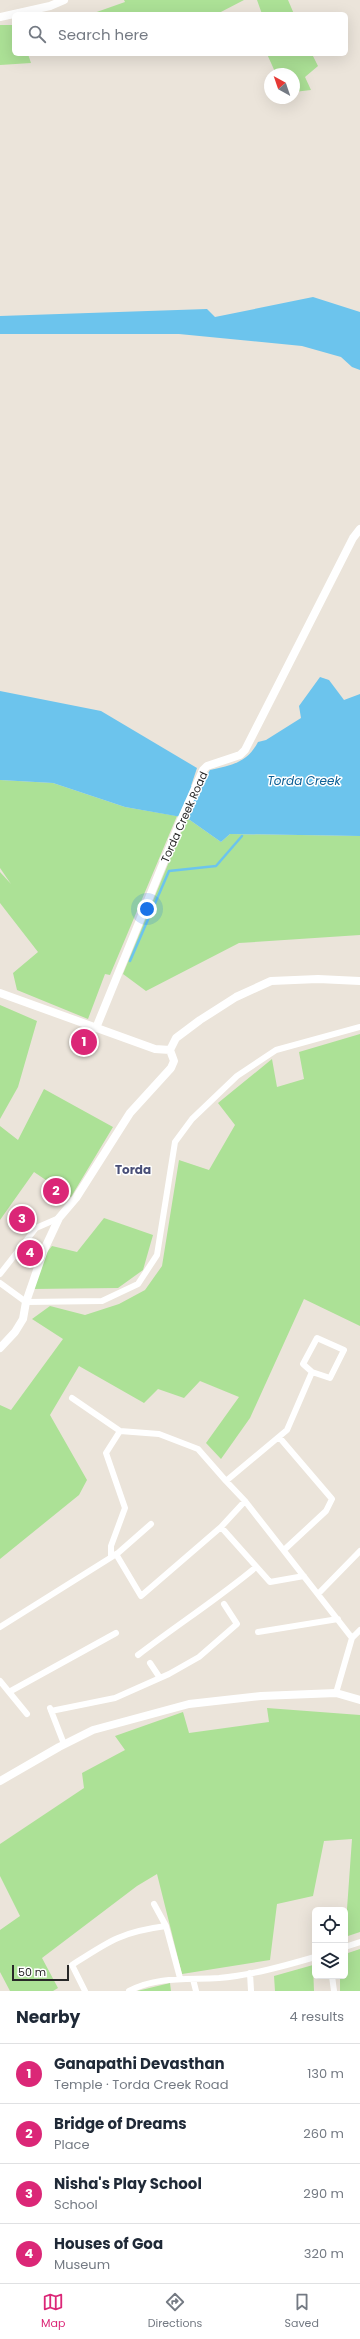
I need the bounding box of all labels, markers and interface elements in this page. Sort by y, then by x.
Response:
search box [12,12,348,56]
icon: search [26,23,48,45]
text: Search here [58,24,148,45]
north arrow [264,68,300,104]
street label: Torda Creek Road [157,769,211,865]
water label: Torda Creek [267,772,341,789]
your location [137,899,157,919]
pin: 1 [71,1027,97,1057]
district label: Torda [115,1161,151,1178]
pin: 2 [43,1176,69,1206]
pin: 3 [9,1204,35,1234]
pin: 4 [17,1238,43,1268]
map controls [312,1907,348,1979]
button: locate [312,1907,348,1943]
button: layers [312,1943,348,1979]
scale bar [12,1963,69,1982]
text: 50 m [18,1964,46,1980]
text: Nearby [16,2005,80,2029]
text: 4 results [290,2007,344,2026]
text: Ganapathi Devasthan [54,2053,225,2074]
text: 1 [27,2064,31,2083]
text: 130 m [307,2064,344,2083]
text: Temple · Torda Creek Road [54,2075,228,2094]
text: Bridge of Dreams [54,2113,187,2134]
text: 2 [25,2124,33,2143]
text: 260 m [303,2124,344,2143]
text: Place [54,2135,89,2154]
text: Nisha's Play School [54,2173,202,2194]
text: 3 [25,2184,33,2203]
text: 290 m [303,2184,344,2203]
text: School [54,2195,98,2214]
text: Houses of Goa [54,2233,163,2254]
text: 4 [25,2244,33,2263]
text: 320 m [304,2244,344,2263]
text: Museum [54,2255,110,2274]
tab: Map [41,2291,65,2332]
tab: Directions [148,2291,202,2332]
tab: Saved [285,2291,319,2332]

